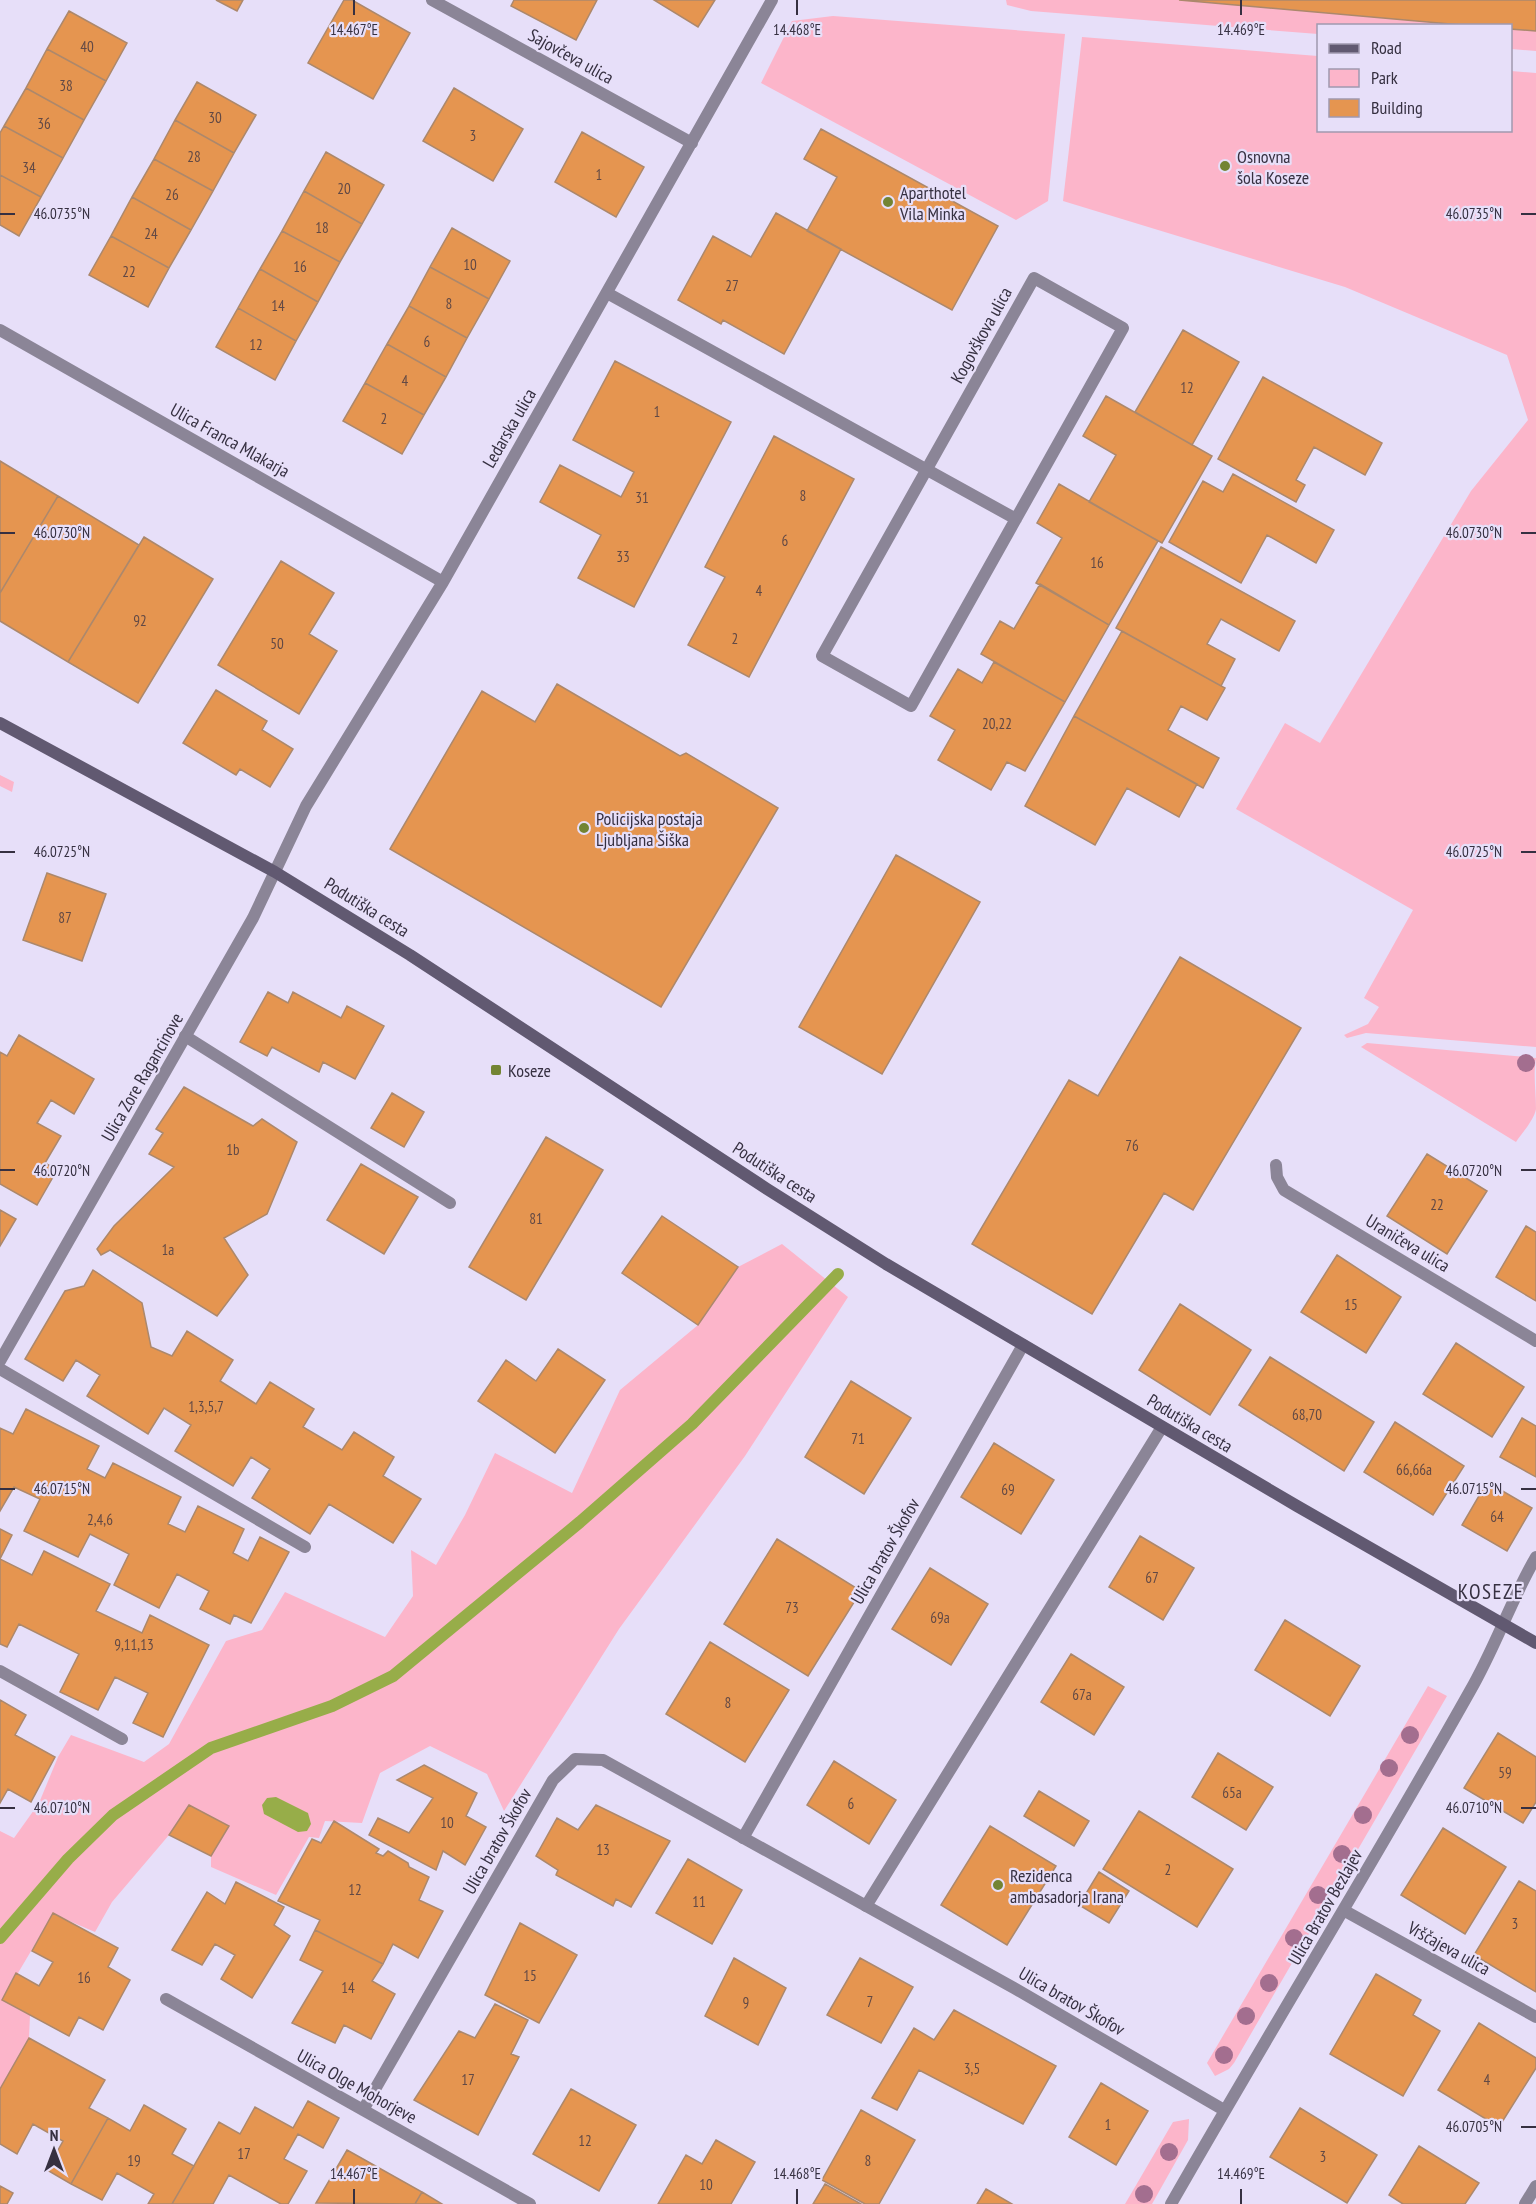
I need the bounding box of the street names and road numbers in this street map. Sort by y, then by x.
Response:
street label: Sajovčeva ulica [524,23,618,89]
street label: Kogovškova ulica [945,283,1017,387]
street label: Ledarska ulica [477,384,541,472]
street label: Ulica Franca Mlakarja [166,398,294,482]
street label: Podutiška cesta [320,872,414,942]
street label: Ulica Zore Ragancinove [96,1009,188,1145]
street label: Podutiška cesta [729,1136,821,1208]
street label: Uraničeva ulica [1362,1209,1454,1277]
street label: Podutiška cesta [1143,1389,1237,1457]
street label: Ulica bratov Škofov [845,1494,925,1608]
street label: Ulica bratov Škofov [457,1784,537,1898]
street label: Ulica Bratov Bezlajev [1283,1845,1367,1969]
street label: Vrščajeva ulica [1403,1915,1494,1980]
street label: Ulica bratov Škofov [1015,1961,1129,2041]
street label: Ulica Olge Mohorjeve [293,2044,421,2128]

